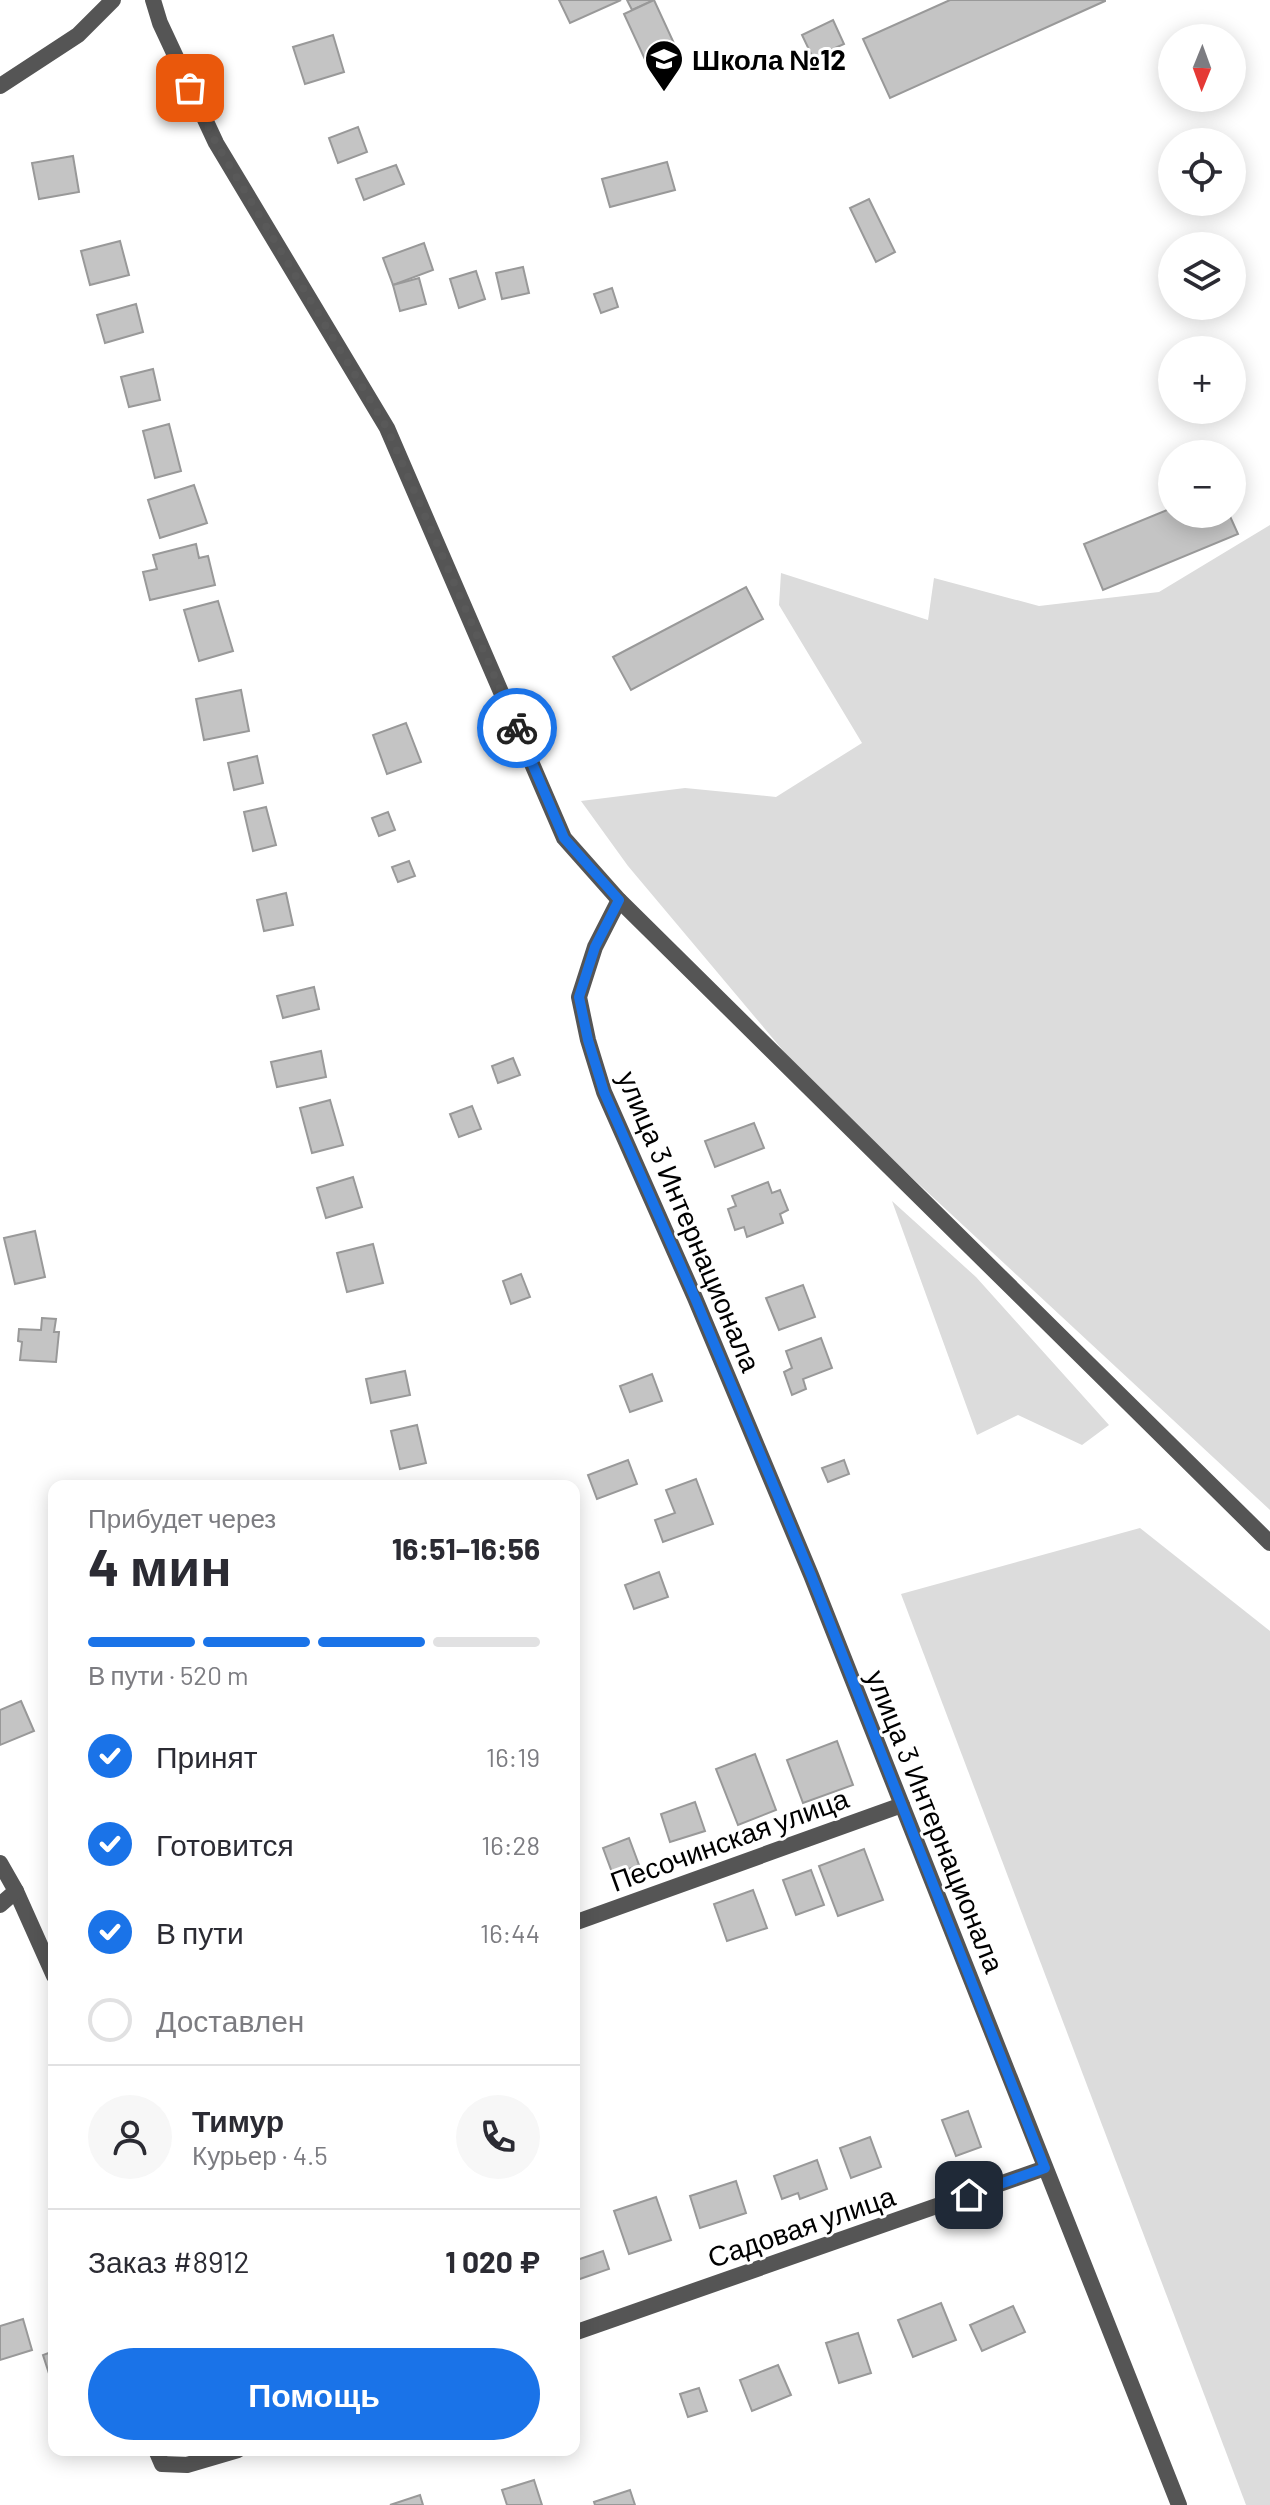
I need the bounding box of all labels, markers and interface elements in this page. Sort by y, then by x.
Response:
north arrow [1158,24,1246,112]
map controls [1158,24,1246,528]
school or university icon: Школа №12 [643,38,685,93]
place label: Школа №12 [692,42,846,76]
pin [156,54,224,122]
icon: bag [168,66,212,110]
button: locate [1158,128,1246,216]
button: layers [1158,232,1246,320]
button: + [1158,336,1246,424]
button: − [1158,440,1246,528]
courier [477,688,557,768]
icon: bike [495,706,539,750]
street label: улица 3 Интернационала [611,1066,769,1377]
text: Прибудет через [88,1502,276,1533]
text: 16:51–16:56 [392,1530,540,1566]
text: 4 мин [88,1534,232,1596]
text: В пути · 520 m [88,1659,249,1690]
street label: улица 3 Интернационала [860,1665,1012,1978]
icon: check [88,1734,132,1778]
text: Принят [156,1738,258,1774]
text: 16:19 [486,1741,540,1772]
street label: Песочинская улица [605,1780,853,1898]
icon: check [88,1822,132,1866]
text: Готовится [156,1826,294,1862]
text: 16:28 [481,1829,540,1860]
icon: check [88,1910,132,1954]
text: В пути [156,1914,244,1950]
text: 16:44 [480,1917,540,1948]
text: Доставлен [156,2002,304,2038]
button: person [88,2095,172,2179]
button: phone [456,2095,540,2179]
text: Тимур [192,2102,284,2138]
text: Курьер · 4.5 [192,2139,328,2170]
pin [935,2161,1003,2229]
icon: home [947,2173,991,2217]
street label: Садовая улица [703,2178,900,2274]
text: Заказ #8912 [88,2243,250,2279]
text: 1 020 ₽ [445,2243,540,2279]
button: Помощь [88,2348,540,2440]

